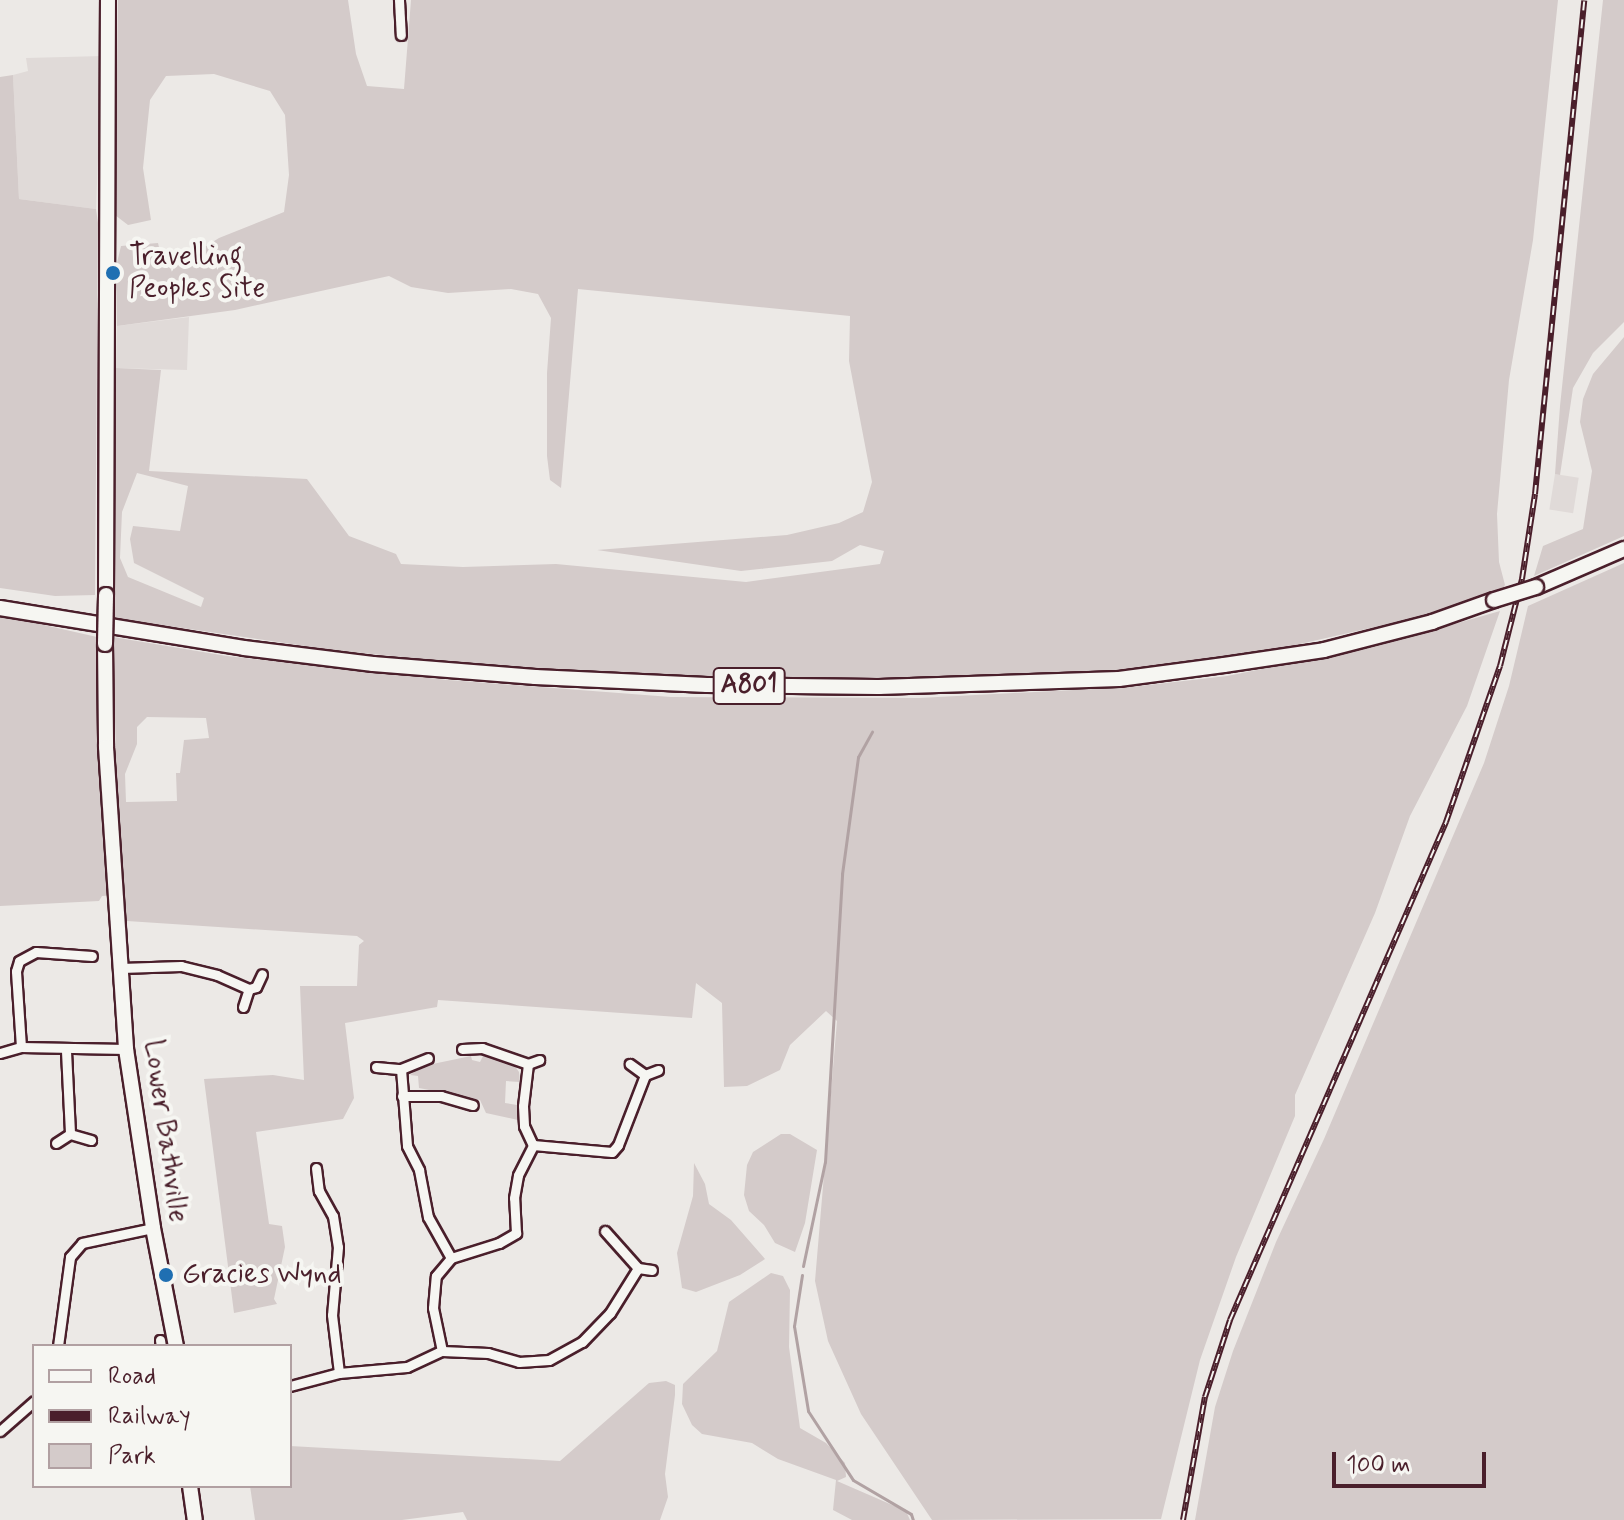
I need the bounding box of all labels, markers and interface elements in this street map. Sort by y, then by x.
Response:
place label: Travelling Peoples Site [129,240,264,306]
marker: Travelling Peoples Site [104,264,122,282]
road number: A801 [711,664,787,708]
street label: Lower Bathville [136,1039,194,1223]
place label: Gracies Wynd [182,1258,352,1292]
marker: Gracies Wynd [157,1266,175,1284]
legend [32,1344,292,1488]
text: Road [108,1361,156,1392]
text: Railway [108,1401,191,1432]
scale bar [1336,1436,1490,1486]
text: Park [108,1441,156,1472]
text: 100 m [1346,1450,1410,1481]

